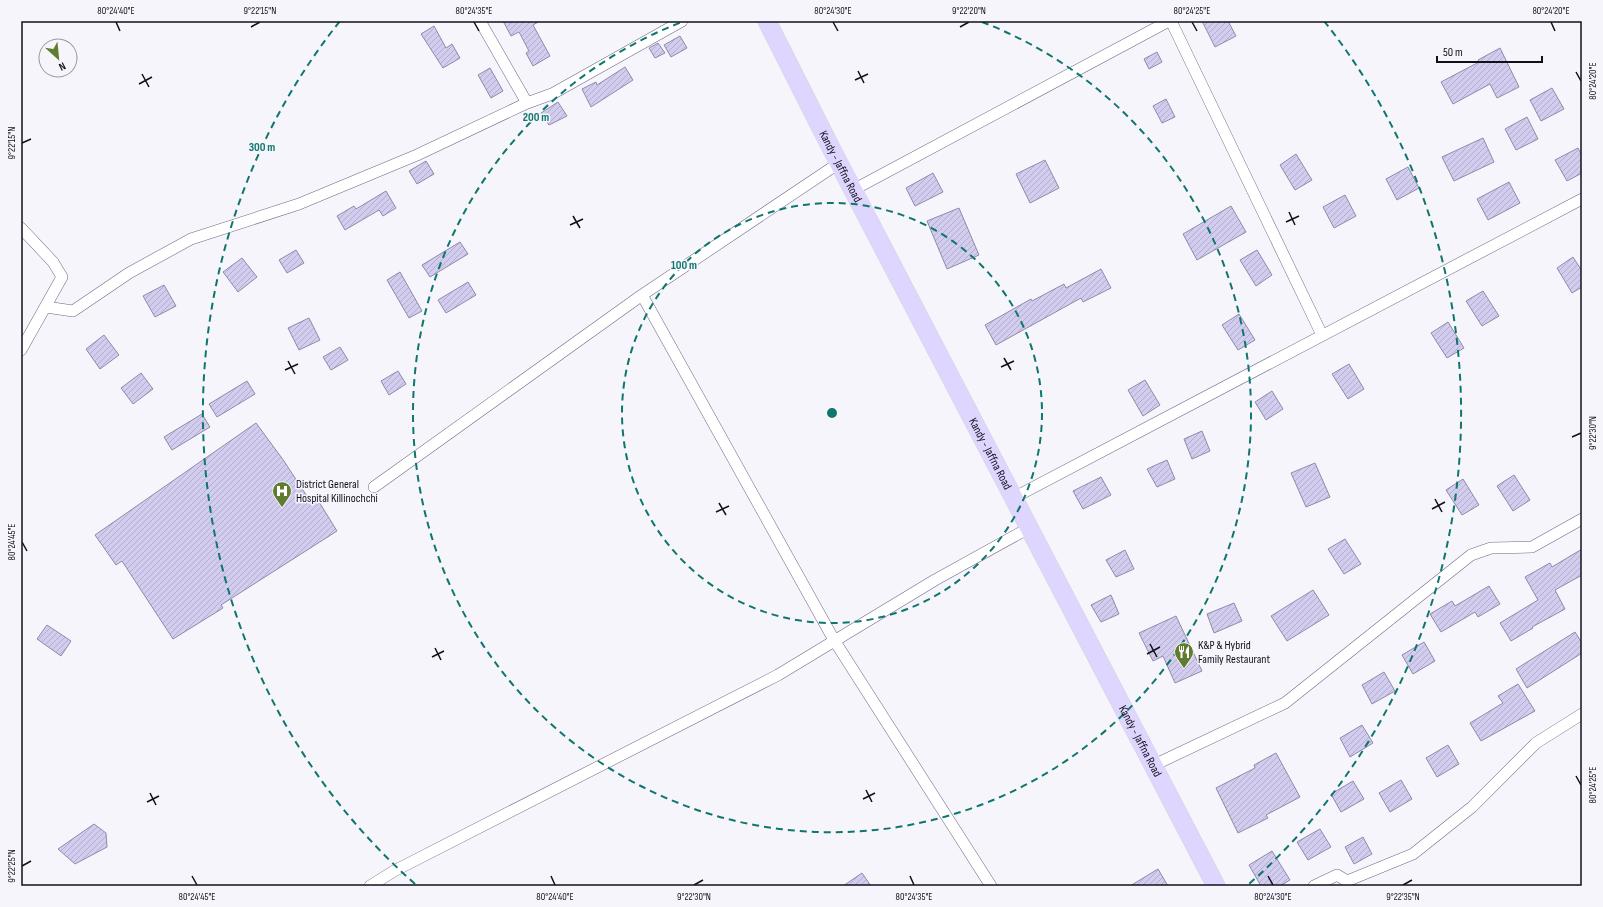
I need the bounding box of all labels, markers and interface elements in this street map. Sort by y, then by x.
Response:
text: 80°24'40"E [97,5,135,17]
text: 9°22'15"N [244,5,276,17]
text: 80°24'35"E [456,5,492,17]
text: 80°24'30"E [814,5,852,17]
text: 9°22'20"N [952,5,986,17]
text: 80°24'25"E [1174,5,1210,17]
text: 80°24'20"E [1532,5,1570,17]
north arrow [38,38,78,78]
scale bar [1437,38,1542,64]
text: 50 m [1443,45,1463,60]
text: N [57,59,68,74]
text: 80°24'20"E [1587,62,1599,100]
text: 200 m [523,110,549,125]
text: 9°22'15"N [6,127,18,159]
street label: Kandy - Jaffna Road [815,128,865,205]
text: 300 m [249,140,275,155]
text: 100 m [671,258,697,273]
centre of rings [825,406,839,420]
street label: Kandy - Jaffna Road [965,416,1015,492]
text: 9°22'30"N [1587,416,1599,450]
place label: District General Hospital Killinochchi [296,477,378,506]
hospital icon: District General Hospital Killinochchi [271,480,293,508]
text: 80°24'45"E [6,524,18,560]
place label: K&P & Hybrid Family Restaurant [1198,638,1271,667]
restaurant icon: K&P & Hybrid Family Restaurant [1173,641,1195,669]
street label: Kandy - Jaffna Road [1115,703,1165,780]
text: 80°24'25"E [1587,767,1599,803]
text: 9°22'25"N [6,849,18,883]
text: 80°24'45"E [179,891,215,903]
text: 80°24'40"E [536,891,574,903]
text: 9°22'30"N [677,891,711,903]
text: 80°24'35"E [896,891,932,903]
text: 80°24'30"E [1254,891,1292,903]
text: 9°22'35"N [1386,891,1420,903]

